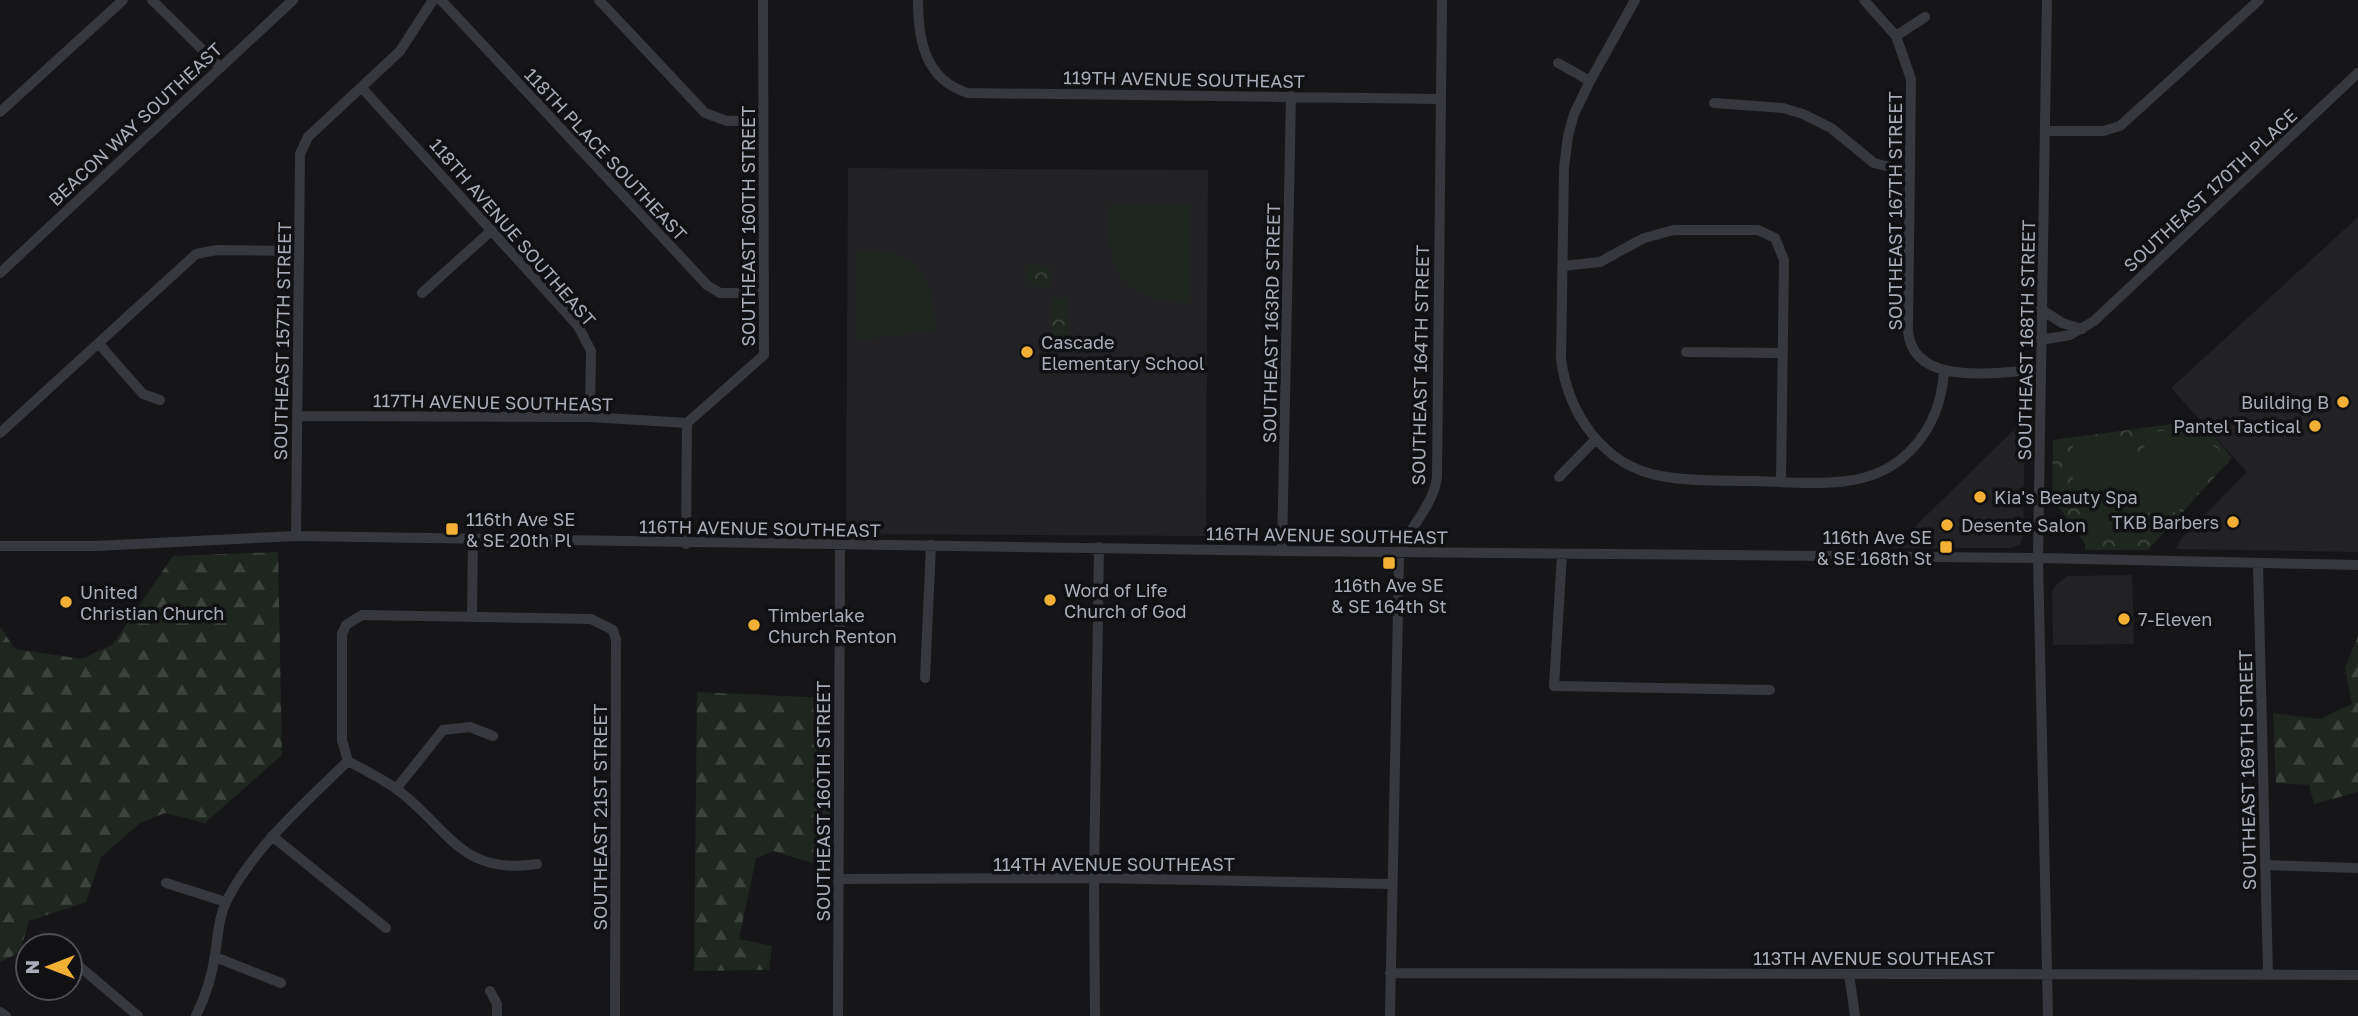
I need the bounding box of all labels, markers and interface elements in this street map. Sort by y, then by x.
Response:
street label: BEACON WAY SOUTHEAST [44,38,226,210]
street label: 118TH PLACE SOUTHEAST [520,63,692,245]
street label: 119TH AVENUE SOUTHEAST [1063,66,1305,92]
street label: SOUTHEAST 167TH STREET [1884,91,1906,331]
street label: SOUTHEAST 170TH PLACE [2119,104,2301,276]
street label: SOUTHEAST 160TH STREET [737,106,759,346]
street label: 118TH AVENUE SOUTHEAST [425,134,601,330]
street label: SOUTHEAST 163RD STREET [1258,203,1284,443]
street label: SOUTHEAST 168TH STREET [2013,219,2039,461]
street label: SOUTHEAST 157TH STREET [269,221,295,461]
street label: SOUTHEAST 164TH STREET [1407,244,1433,486]
place label: Cascade Elementary School [1041,331,1205,374]
marker: Cascade Elementary School [1019,344,1035,360]
street label: 117TH AVENUE SOUTHEAST [373,389,613,415]
place label: Building B [2241,391,2329,413]
marker: Building B [2335,394,2351,410]
place label: Pantel Tactical [2173,415,2301,437]
marker: Pantel Tactical [2307,418,2323,434]
place label: Kia's Beauty Spa [1994,486,2138,508]
marker: Kia's Beauty Spa [1972,489,1988,505]
place label: 116th Ave SE & SE 20th Pl [466,508,575,551]
place label: TKB Barbers [2112,511,2219,533]
place label: Desente Salon [1961,514,2086,536]
marker: TKB Barbers [2225,514,2241,530]
street label: 116TH AVENUE SOUTHEAST [639,515,881,541]
marker: Desente Salon [1939,517,1955,533]
marker: 116th Ave SE & SE 20th Pl [444,521,460,537]
street label: 116TH AVENUE SOUTHEAST [1206,522,1448,548]
place label: 116th Ave SE & SE 168th St [1817,526,1932,569]
marker: 116th Ave SE & SE 168th St [1938,539,1954,555]
marker: 116th Ave SE & SE 164th St [1381,555,1397,571]
place label: 116th Ave SE & SE 164th St [1331,574,1447,617]
place label: Word of Life Church of God [1064,579,1187,622]
place label: United Christian Church [80,581,224,624]
marker: Word of Life Church of God [1042,592,1058,608]
marker: United Christian Church [58,594,74,610]
place label: Timberlake Church Renton [768,604,897,647]
place label: 7-Eleven [2138,608,2212,630]
marker: 7-Eleven [2116,611,2132,627]
marker: Timberlake Church Renton [746,617,762,633]
street label: SOUTHEAST 169TH STREET [2234,650,2260,890]
street label: SOUTHEAST 160TH STREET [812,681,834,921]
street label: SOUTHEAST 21ST STREET [589,704,611,930]
street label: 114TH AVENUE SOUTHEAST [993,853,1235,875]
north arrow [14,932,84,1002]
street label: 113TH AVENUE SOUTHEAST [1753,947,1995,969]
text: N [20,960,43,974]

